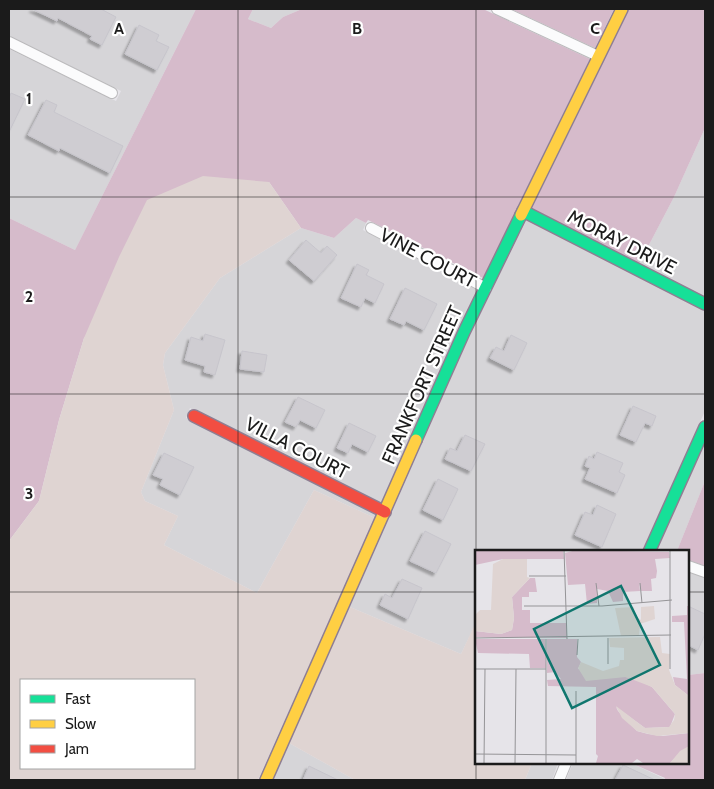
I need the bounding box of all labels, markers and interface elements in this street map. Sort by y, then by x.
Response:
text: A [114,19,124,38]
text: B [352,19,362,38]
text: C [590,19,600,38]
text: 1 [26,89,32,108]
street label: MORAY DRIVE [564,205,680,279]
street label: VINE COURT [376,223,480,293]
text: 2 [25,287,33,306]
street label: FRANKFORT STREET [377,302,467,468]
street label: VILLA COURT [242,412,352,484]
text: 3 [25,484,33,503]
inset map [475,550,689,764]
legend [20,679,195,769]
text: Fast [65,690,90,708]
text: Slow [65,715,96,733]
text: Jam [64,740,89,758]

